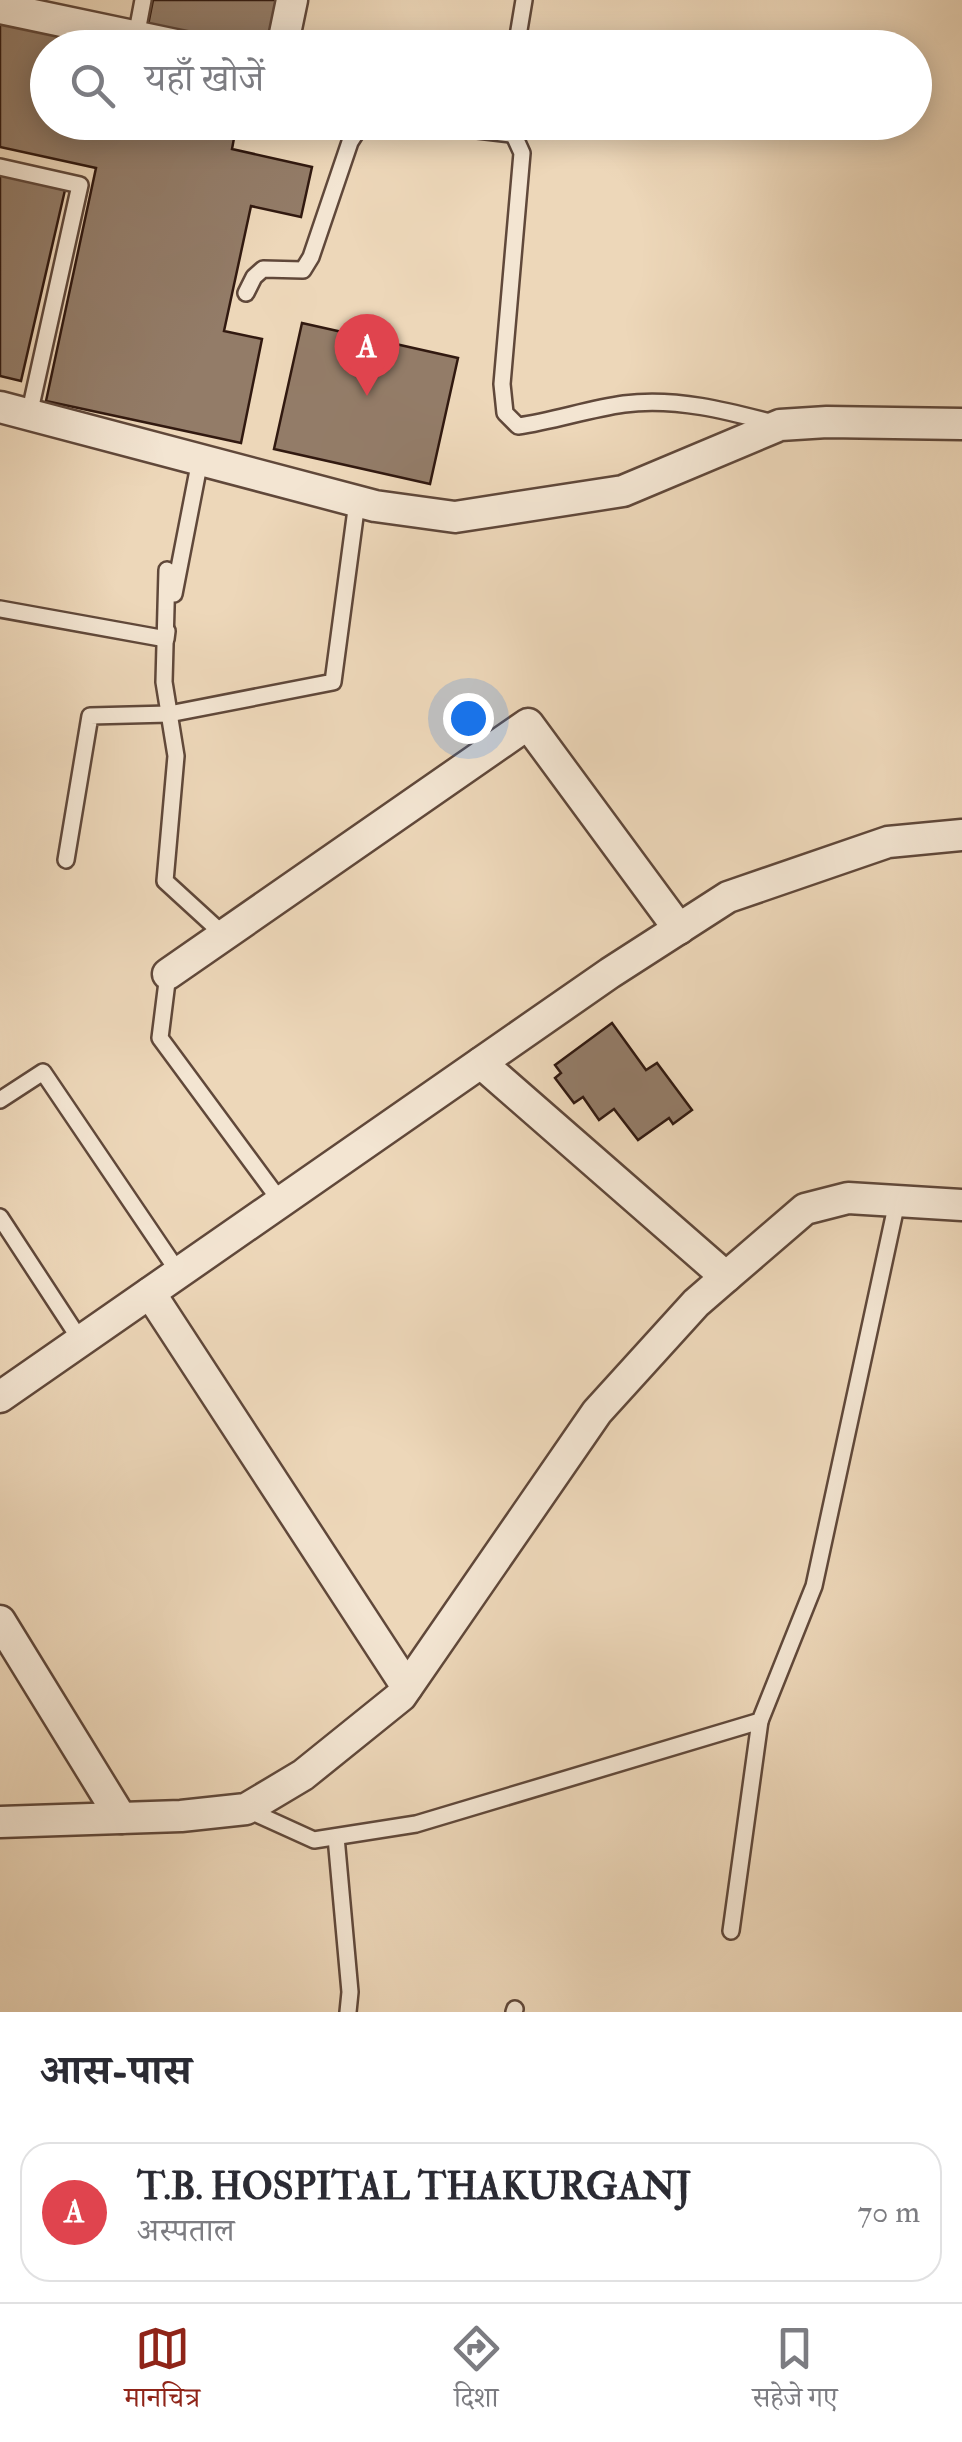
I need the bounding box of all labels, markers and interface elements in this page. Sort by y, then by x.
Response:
search box [30,30,932,140]
text: यहाँ खोजें [145,55,264,103]
icon: search [65,58,120,113]
pin: A [334,314,400,396]
your location [443,693,494,744]
text: आस-पास [40,2045,191,2097]
text: T.B. HOSPITAL THAKURGANJ [137,2163,691,2211]
text: A [64,2192,85,2232]
text: 70 m [857,2192,920,2232]
text: अस्पताल [137,2211,234,2251]
tab: मानचित्र [124,2321,200,2425]
tab: दिशा [449,2321,504,2425]
tab: सहेजे गए [752,2321,838,2425]

